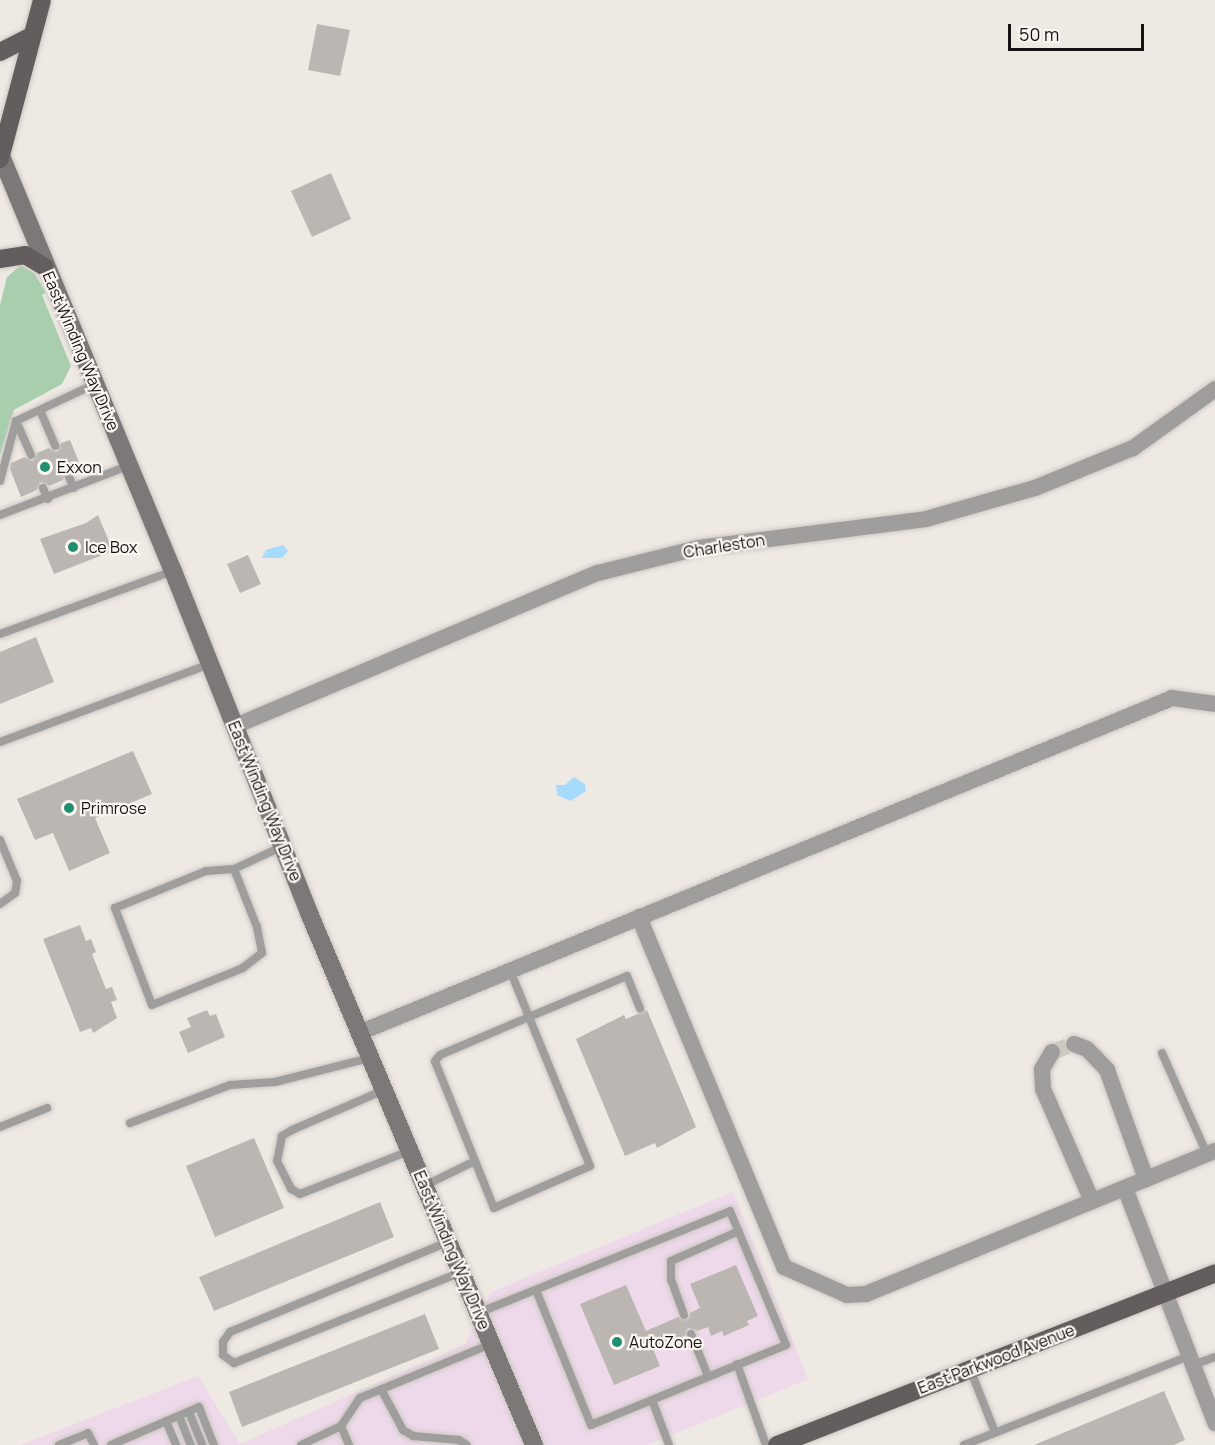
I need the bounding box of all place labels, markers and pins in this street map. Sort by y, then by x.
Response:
place label: Exxon [57,457,102,477]
marker: Exxon [38,460,52,474]
place label: Ice Box [85,537,137,557]
marker: Ice Box [66,540,80,554]
place label: Primrose [81,798,146,818]
marker: Primrose [62,801,76,815]
place label: AutoZone [629,1332,702,1352]
marker: AutoZone [610,1335,624,1349]

